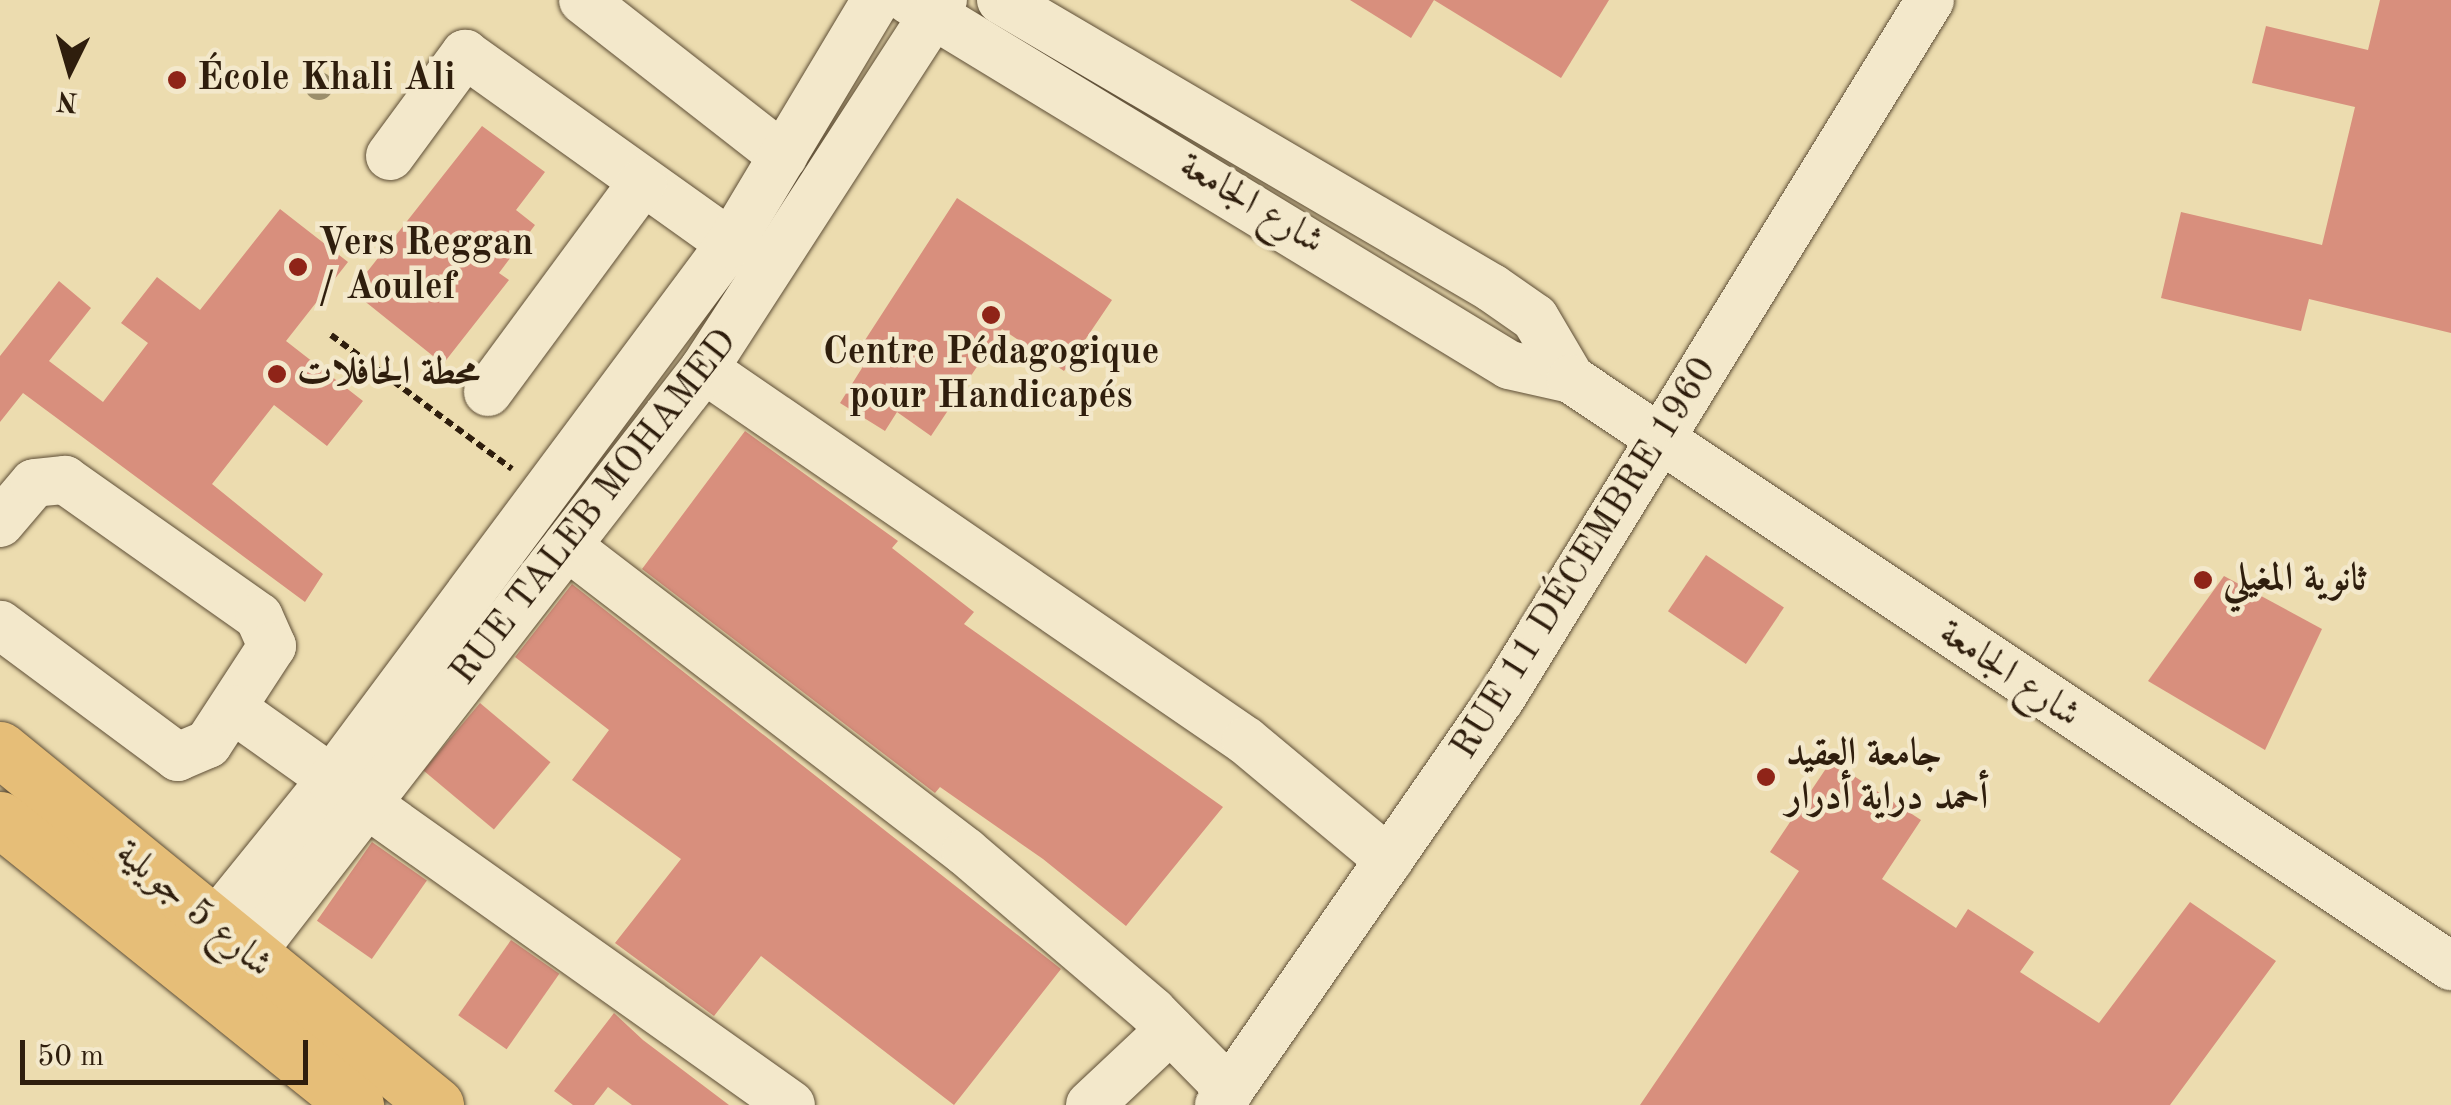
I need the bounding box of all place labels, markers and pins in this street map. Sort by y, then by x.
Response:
place label: École Khali Ali [197,57,455,103]
marker: École Khali Ali [166,69,188,91]
place label: Vers Reggan / Aoulef [318,222,533,312]
marker: Vers Reggan / Aoulef [287,256,309,278]
marker: Centre Pédagogique pour Handicapés [980,304,1002,326]
place label: Centre Pédagogique pour Handicapés [823,331,1159,420]
place label: محطة الحافلات [297,351,480,397]
marker: محطة الحافلات [266,363,288,385]
place label: ثانوية المغيلي [2223,557,2366,603]
marker: ثانوية المغيلي [2192,569,2214,591]
place label: جامعة العقيد أحمد دراية أدرار [1786,732,1989,822]
marker: جامعة العقيد أحمد دراية أدرار [1755,766,1777,788]

